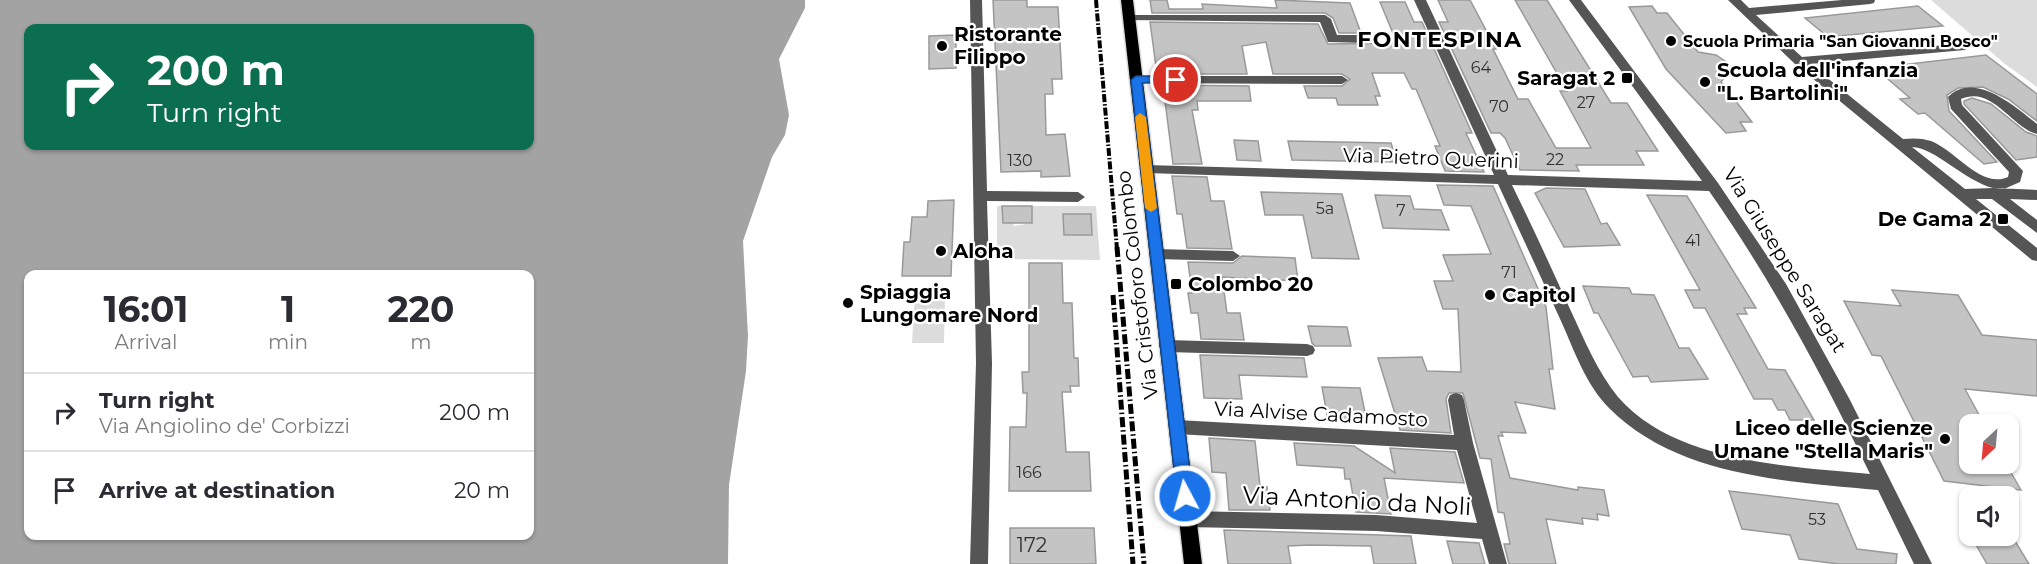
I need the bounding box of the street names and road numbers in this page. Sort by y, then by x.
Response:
street label: Via Pietro Querini [1343,143,1519,173]
street label: Via Giuseppe Saragat [1718,163,1852,357]
street label: Via Cristoforo Colombo [1111,170,1163,400]
street label: Via Alvise Cadamosto [1213,396,1429,432]
street label: Via Antonio da Noli [1242,480,1472,521]

